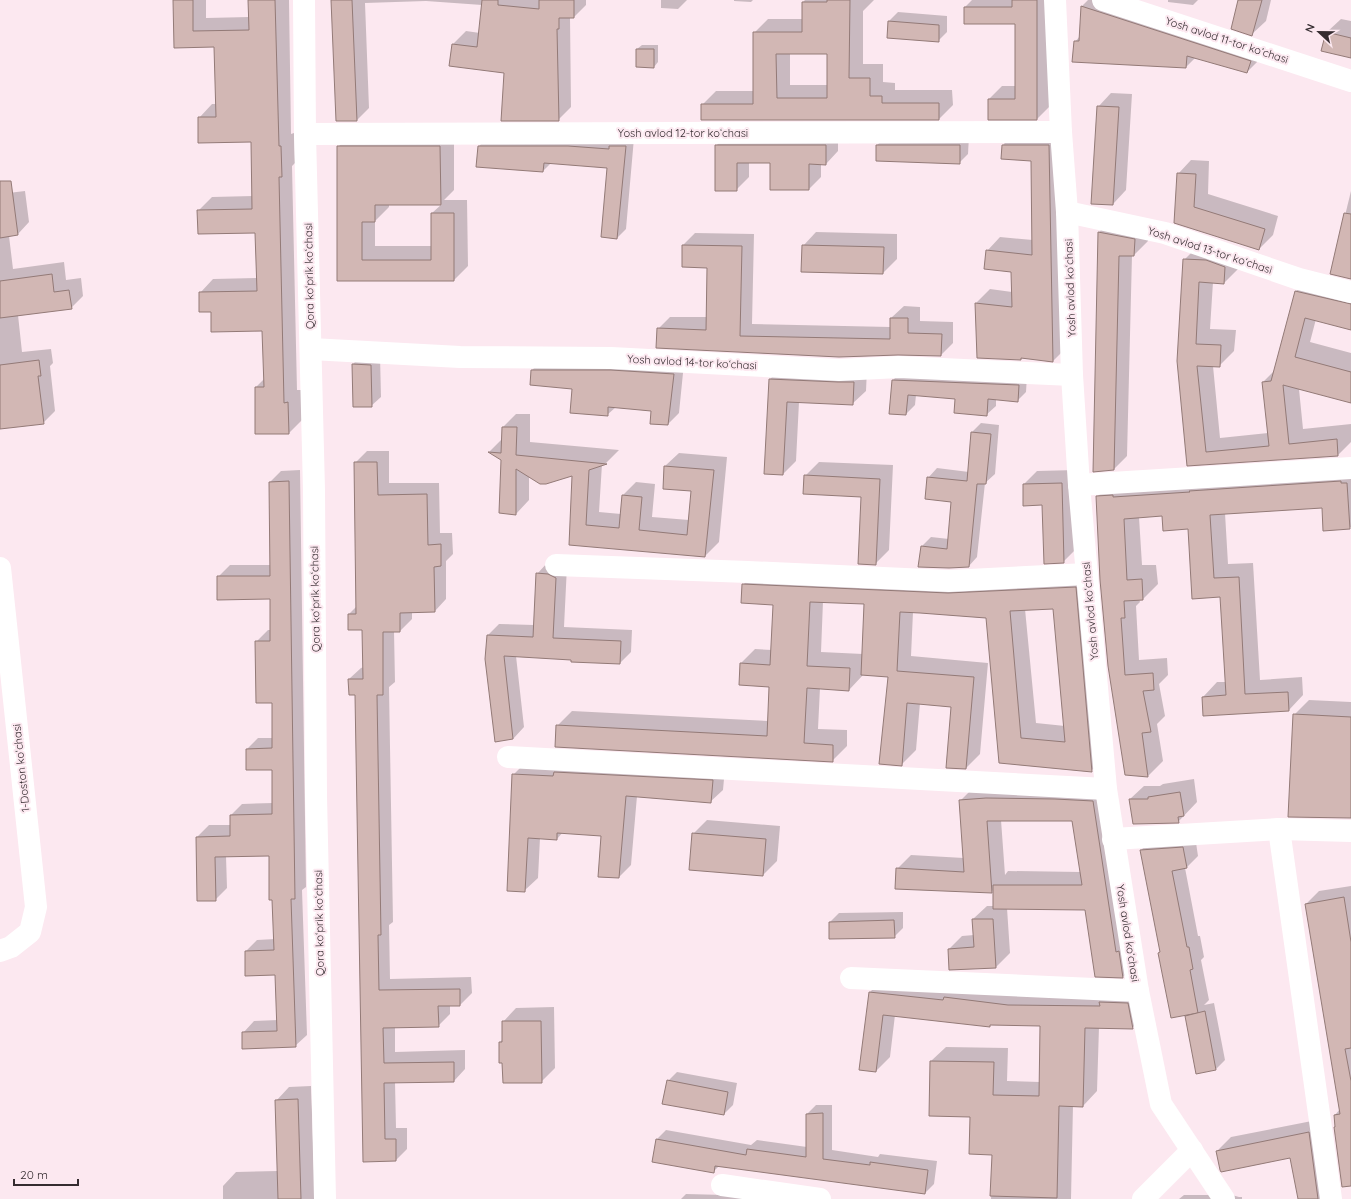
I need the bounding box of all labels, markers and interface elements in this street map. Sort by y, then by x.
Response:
north arrow [1299,12,1339,52]
street label: Yosh avlod 11-tor koʻchasi [1164,13,1290,67]
text: N [1302,22,1318,35]
street label: Yosh avlod 12-tor koʻchasi [618,126,748,140]
street label: Qora koʻprik koʻchasi [301,223,317,329]
street label: Yosh avlod 13-tor koʻchasi [1146,223,1274,277]
street label: Yosh avlod koʻchasi [1061,239,1079,337]
street label: Yosh avlod 14-tor koʻchasi [627,352,757,372]
street label: Qora koʻprik koʻchasi [307,546,323,652]
street label: Yosh avlod koʻchasi [1079,561,1101,661]
street label: 1-Doston koʻchasi [9,723,33,813]
street label: Qora koʻprik koʻchasi [311,870,327,976]
street label: Yosh avlod koʻchasi [1113,883,1143,983]
scale bar [14,1161,78,1187]
text: 20 m [20,1167,48,1182]

